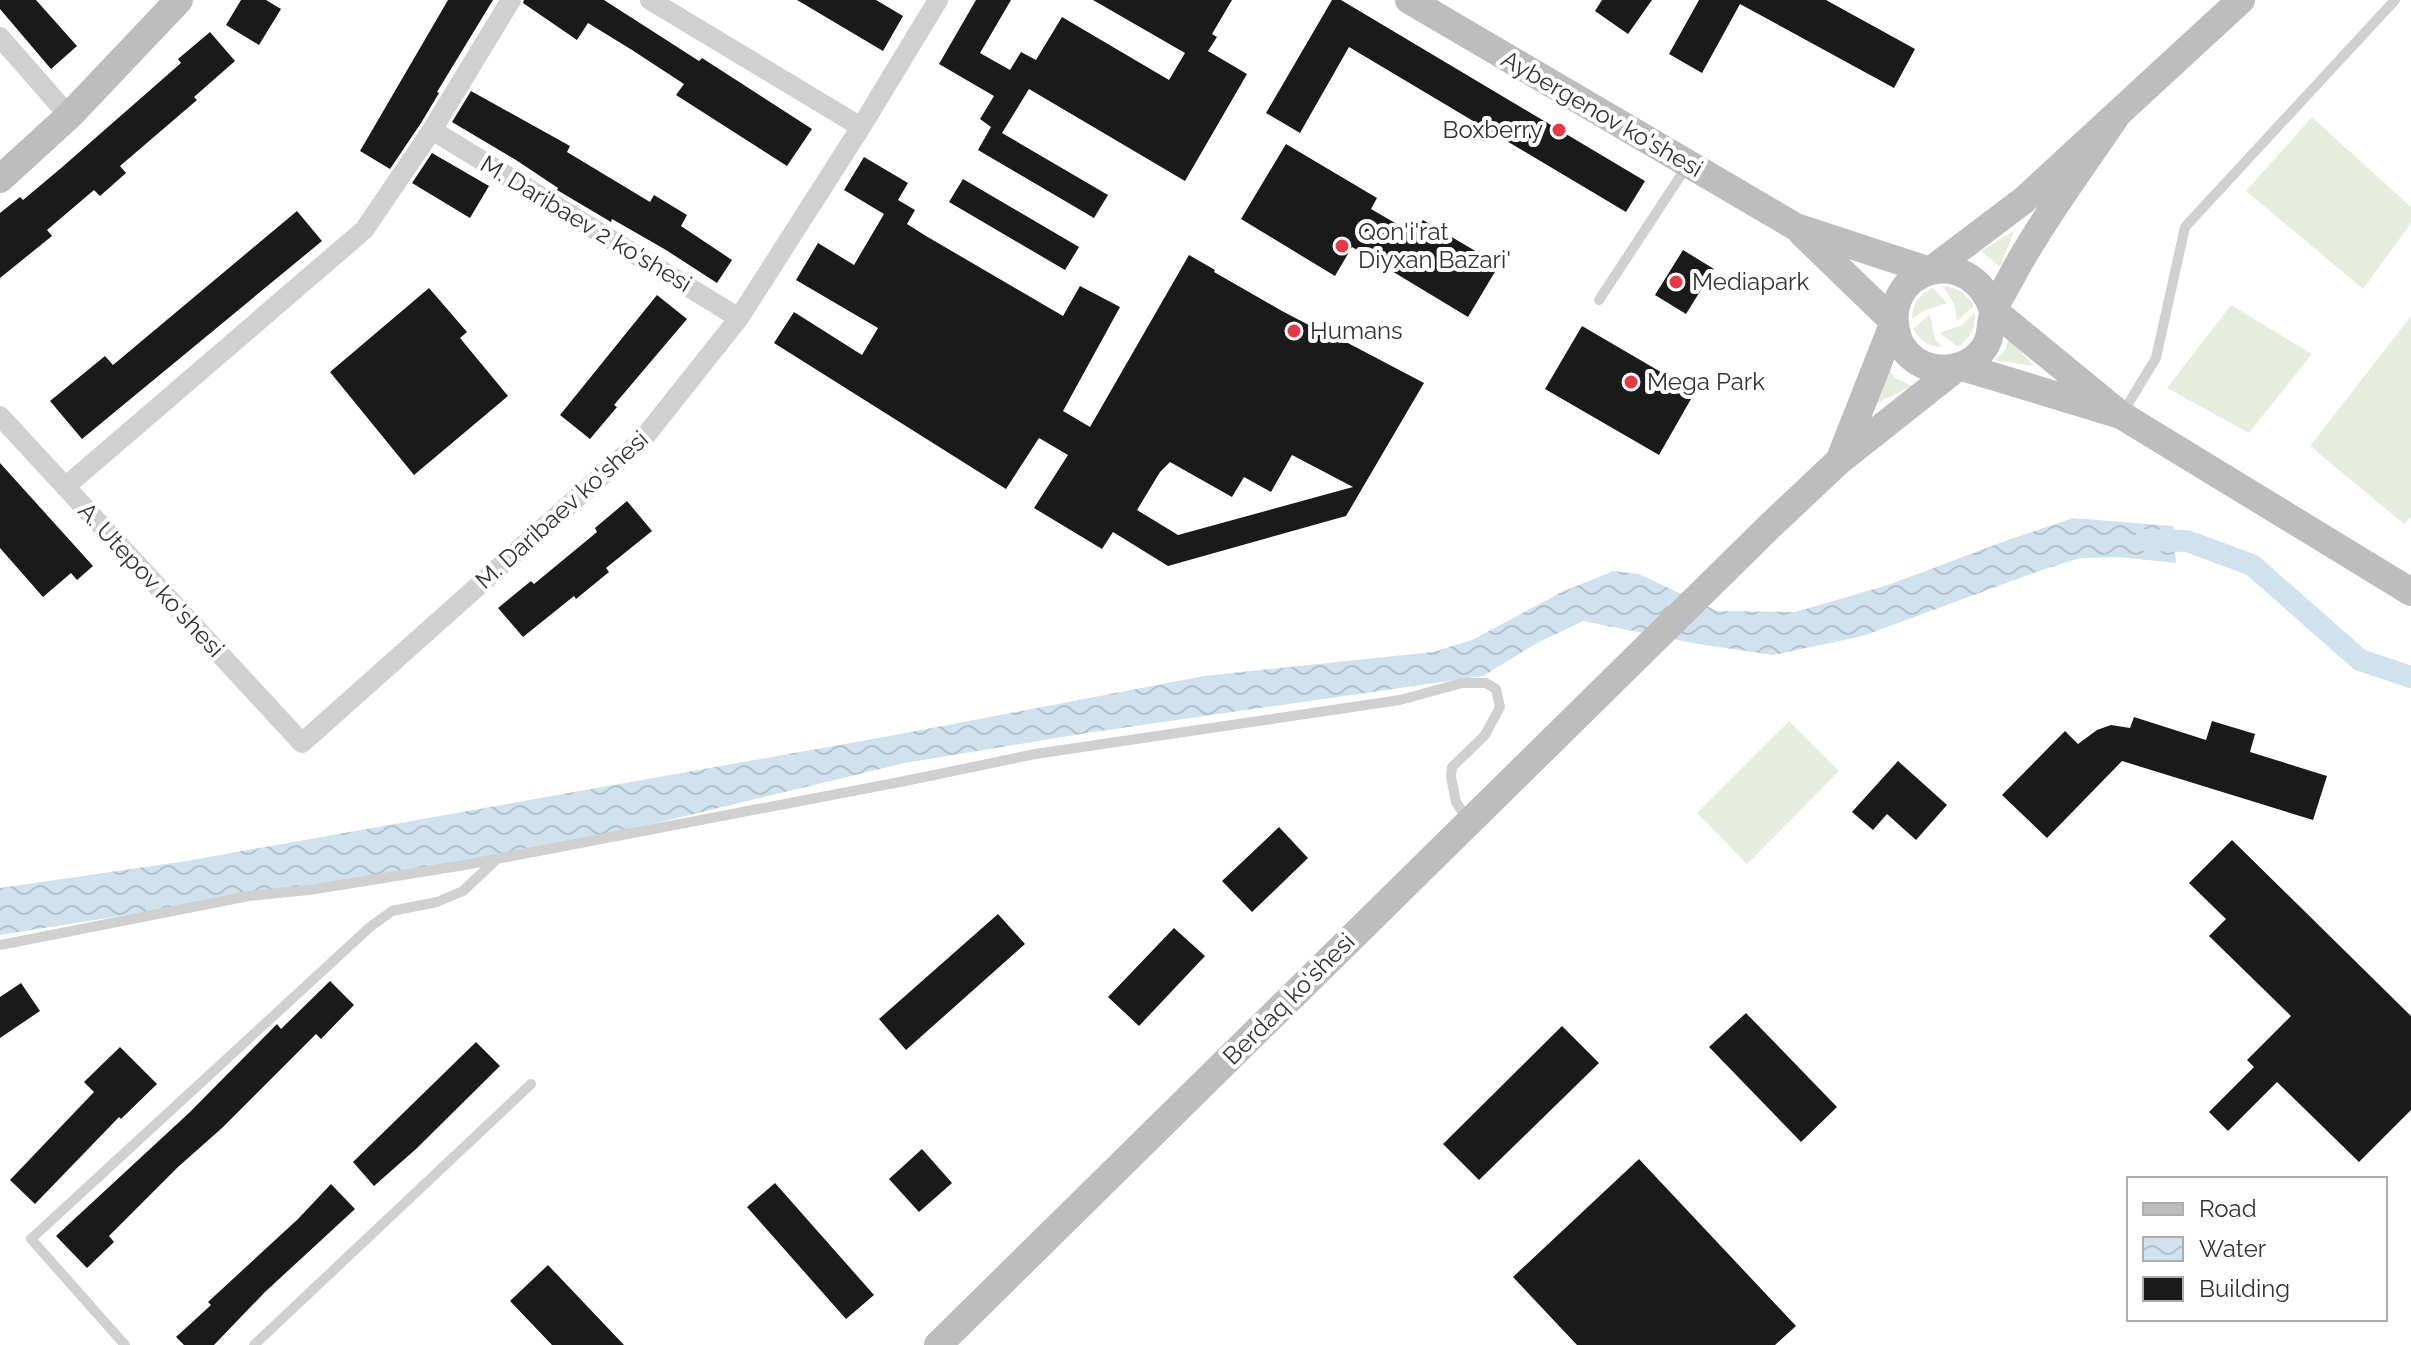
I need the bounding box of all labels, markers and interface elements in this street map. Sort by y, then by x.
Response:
street label: Aybergenov ko'shesi [1497,44,1708,183]
place label: Boxberry [1442,115,1543,144]
marker: Boxberry [1550,121,1568,139]
street label: M. Daribaev 2 ko'shesi [475,149,697,298]
place label: Qon'i'rat Diyxan Bazari' [1358,217,1511,274]
marker: Qon'i'rat Diyxan Bazari' [1333,237,1351,255]
place label: Mediapark [1692,267,1809,296]
marker: Mediapark [1667,273,1685,291]
place label: Humans [1310,316,1403,345]
marker: Humans [1285,322,1303,340]
place label: Mega Park [1647,367,1765,396]
marker: Mega Park [1622,373,1640,391]
street label: M. Daribaev ko'shesi [469,424,654,595]
street label: A. Utepov ko'shesi [72,496,230,663]
street label: Berdaq ko'shesi [1217,927,1360,1070]
legend [2127,1177,2387,1321]
text: Road [2199,1194,2257,1223]
text: Water [2199,1234,2267,1263]
text: Building [2199,1274,2290,1303]

